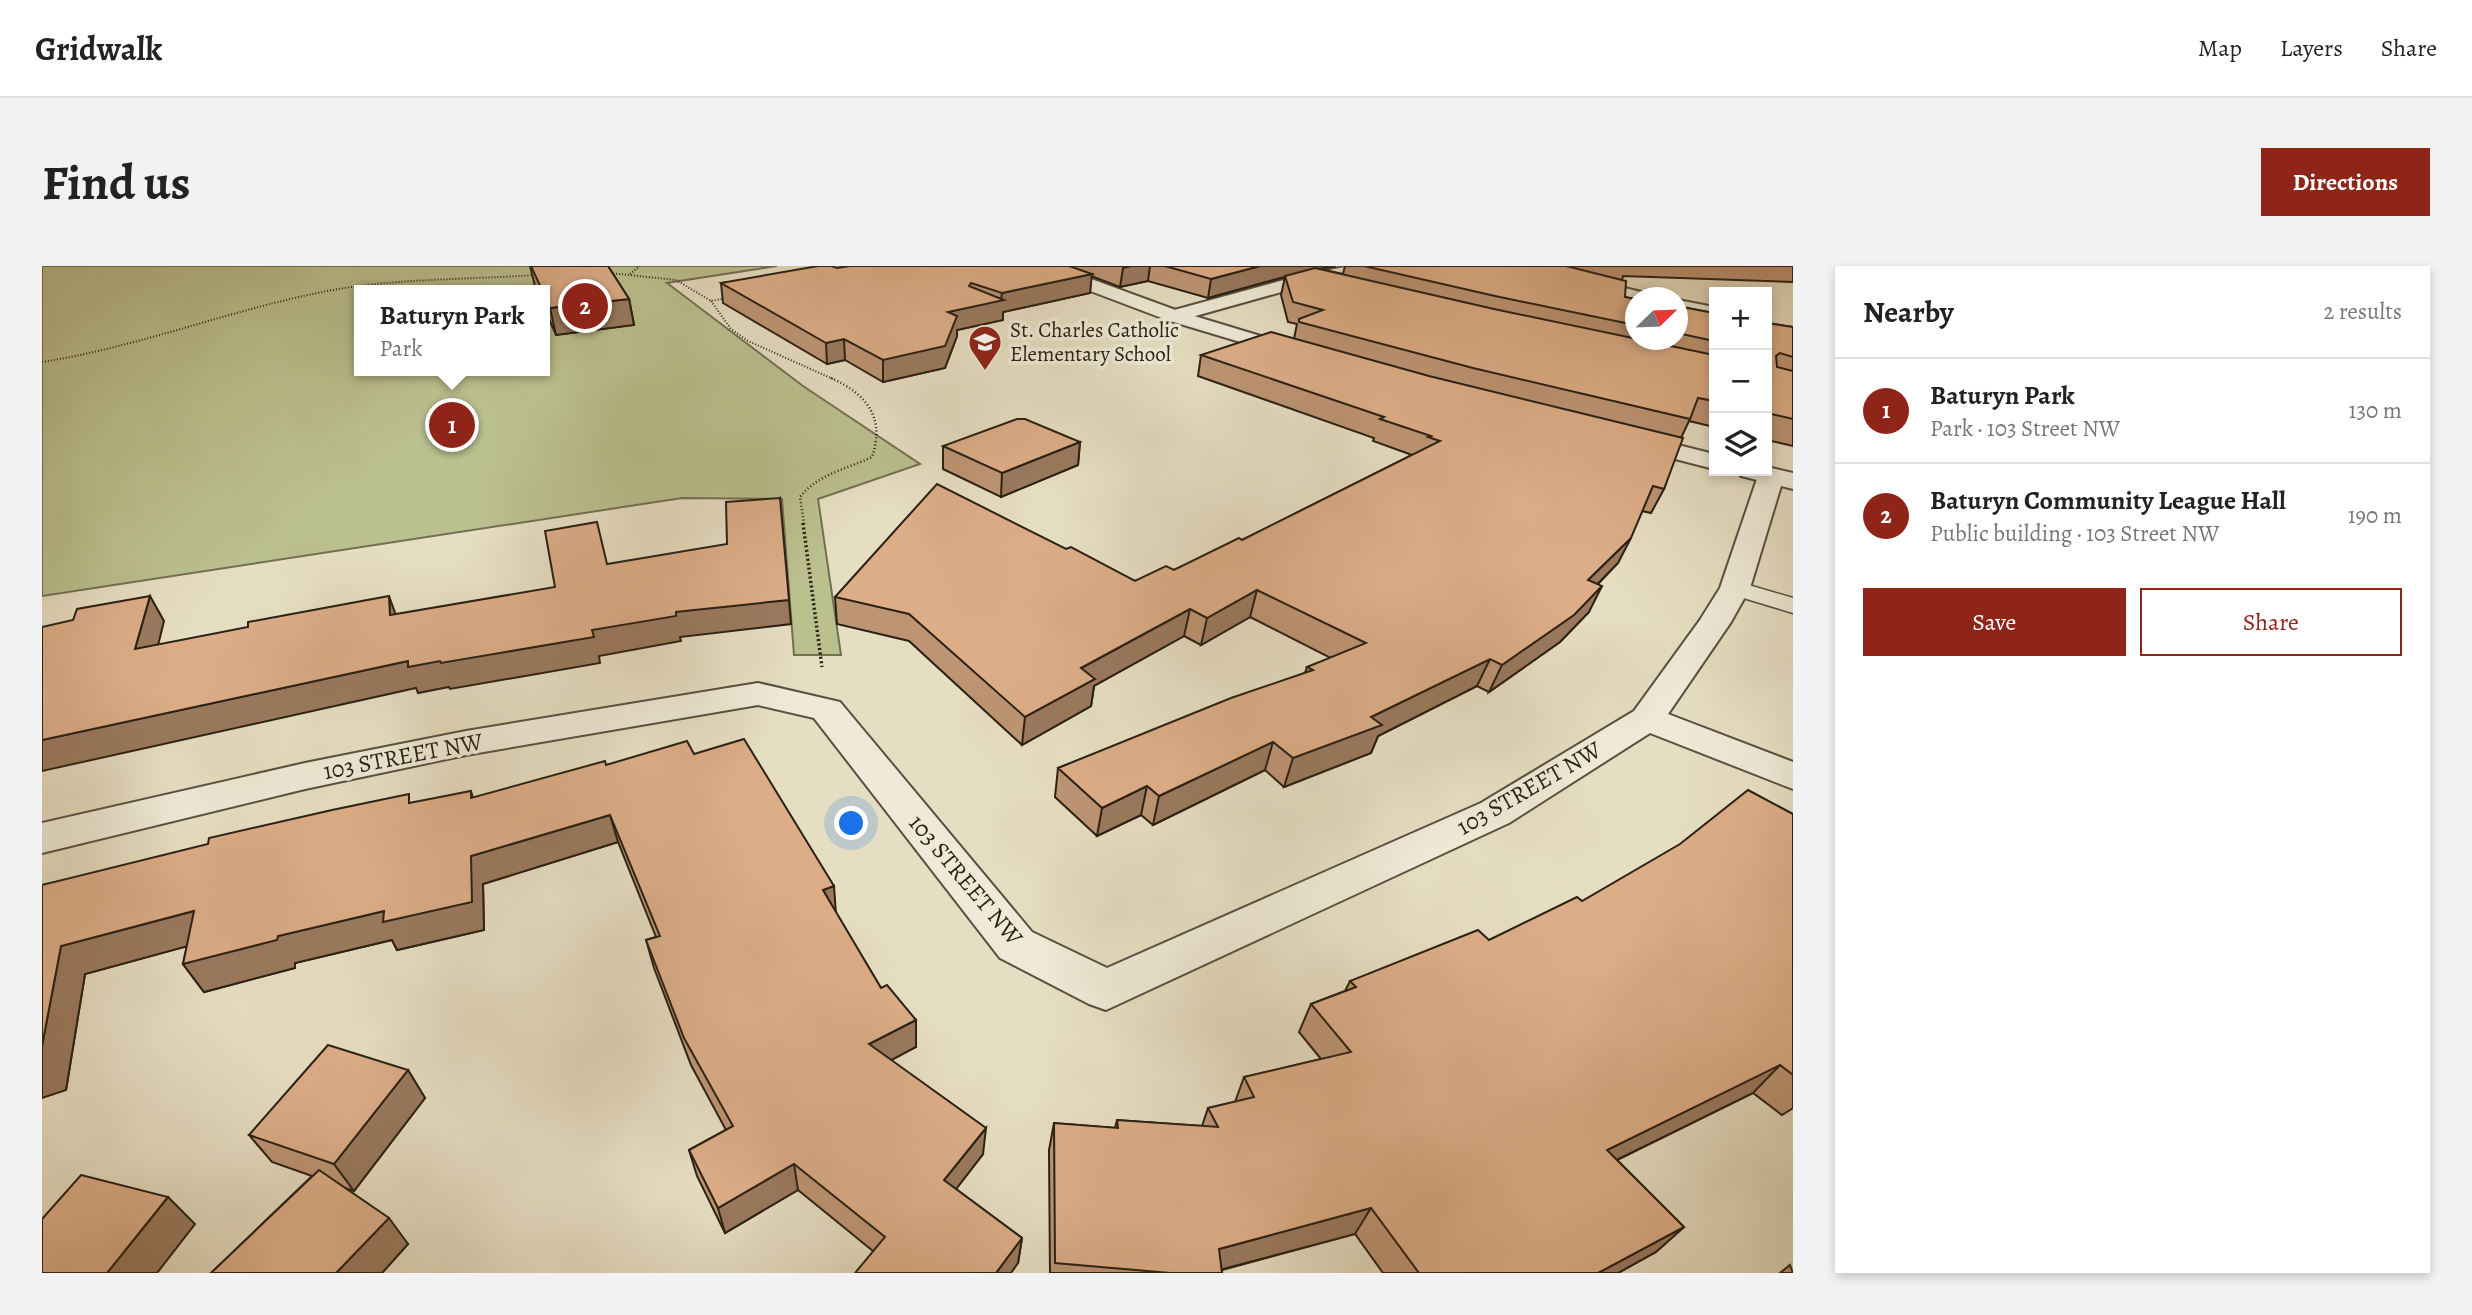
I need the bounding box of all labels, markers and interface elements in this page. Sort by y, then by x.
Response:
text: Gridwalk [35,26,162,71]
text: Map [2198,32,2242,64]
text: Layers [2280,32,2343,64]
text: Share [2381,32,2437,64]
button: Directions [2261,148,2430,216]
text: Find us [42,149,190,216]
pin: 2 [562,280,608,332]
popup [354,285,550,376]
north arrow [1625,287,1688,350]
map controls [1709,287,1772,476]
button: + [1709,287,1772,350]
text: Nearby [1863,292,1954,332]
text: 2 results [2324,296,2402,327]
text: Baturyn Park [380,298,524,333]
place label: St. Charles Catholic Elementary School [1010,316,1179,368]
school or university icon: St. Charles Catholic Elementary School [966,323,1004,372]
text: Park [380,333,423,364]
button: − [1709,350,1772,413]
text: Baturyn Park [1930,378,2075,413]
text: 1 [1882,395,1890,426]
text: 130 m [2349,395,2402,426]
pin: 1 [429,399,475,451]
button: layers [1709,413,1772,476]
text: Park · 103 Street NW [1930,413,2120,444]
text: Baturyn Community League Hall [1930,483,2286,518]
text: 2 [1880,500,1892,531]
text: 190 m [2348,500,2402,531]
text: Public building · 103 Street NW [1930,518,2219,549]
button: Save [1863,588,2126,656]
button: Share [2140,588,2402,656]
street label: 103 STREET NW [320,725,486,787]
street label: 103 STREET NW [1451,733,1608,842]
your location [834,806,868,840]
street label: 103 STREET NW [902,808,1031,953]

